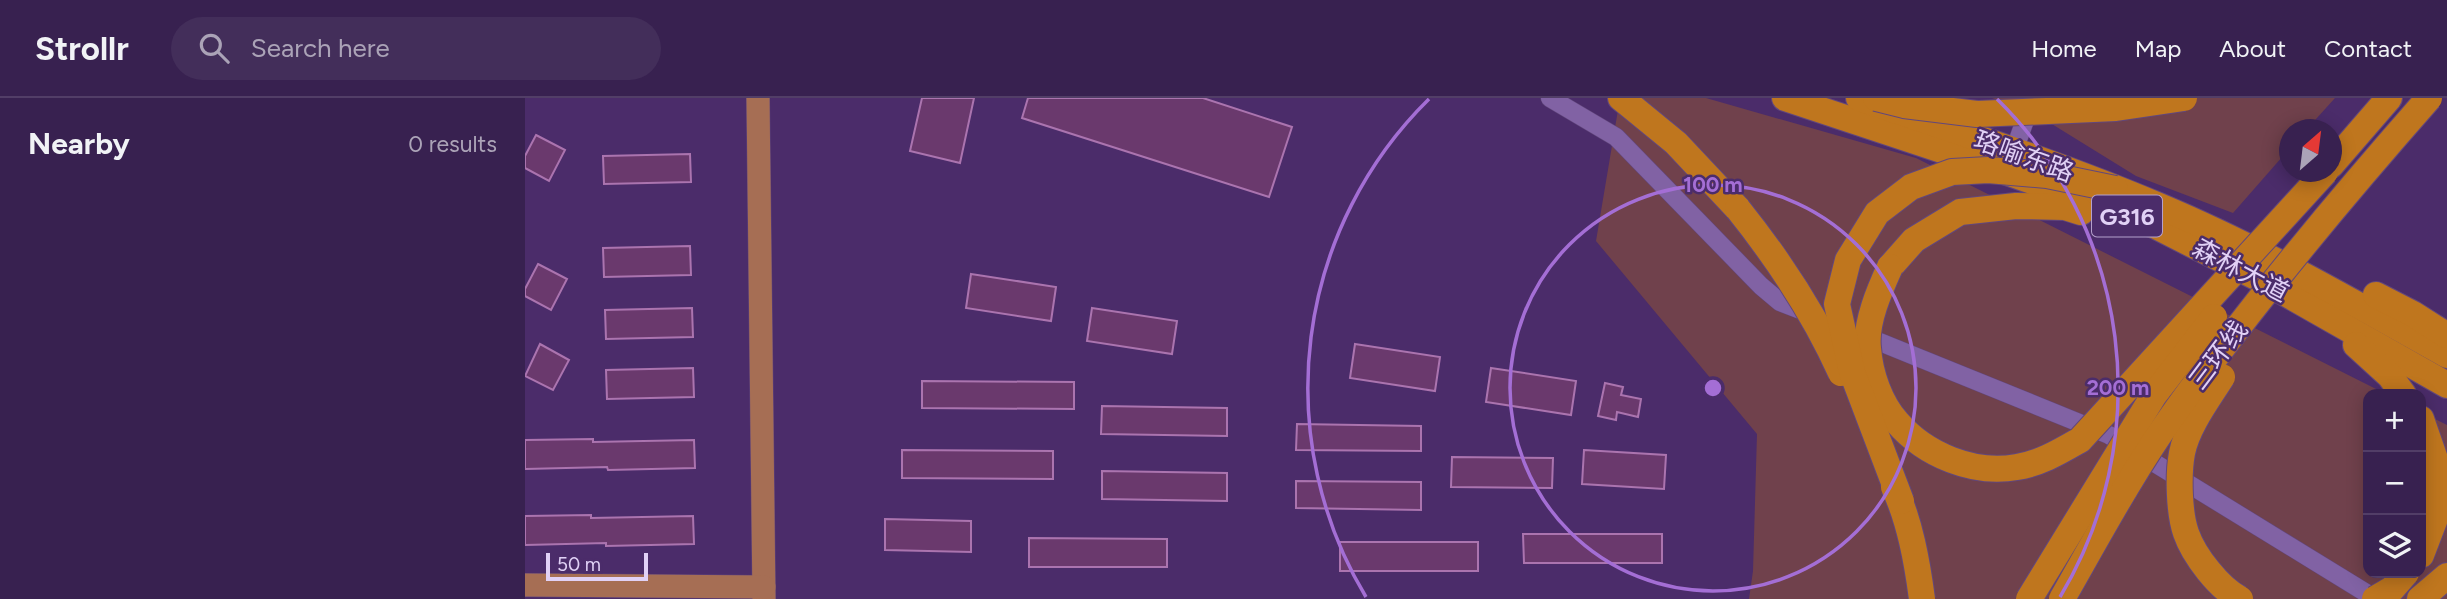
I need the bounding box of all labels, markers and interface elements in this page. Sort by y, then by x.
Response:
search box [171,17,661,80]
text: Strollr [35,29,129,68]
icon: search [195,29,233,67]
text: Search here [251,32,390,64]
text: Home [2031,34,2097,63]
text: Map [2135,34,2181,63]
text: About [2219,34,2286,63]
text: Contact [2324,34,2412,63]
north arrow [2279,119,2342,182]
street label: 珞喻东路 [1970,123,2078,189]
text: Nearby [28,125,130,162]
text: 0 results [408,130,497,158]
text: 100 m [1683,172,1743,197]
road number: G316 [2092,196,2162,236]
street label: 森林大道 [2188,231,2294,309]
street label: 三环线 [2182,314,2254,396]
text: 200 m [2087,375,2149,400]
centre of rings [1701,376,1725,400]
map controls [2363,389,2426,578]
button: + [2363,389,2426,452]
button: − [2363,452,2426,515]
button: layers [2363,515,2426,578]
scale bar [546,550,647,582]
text: 50 m [557,553,601,576]

